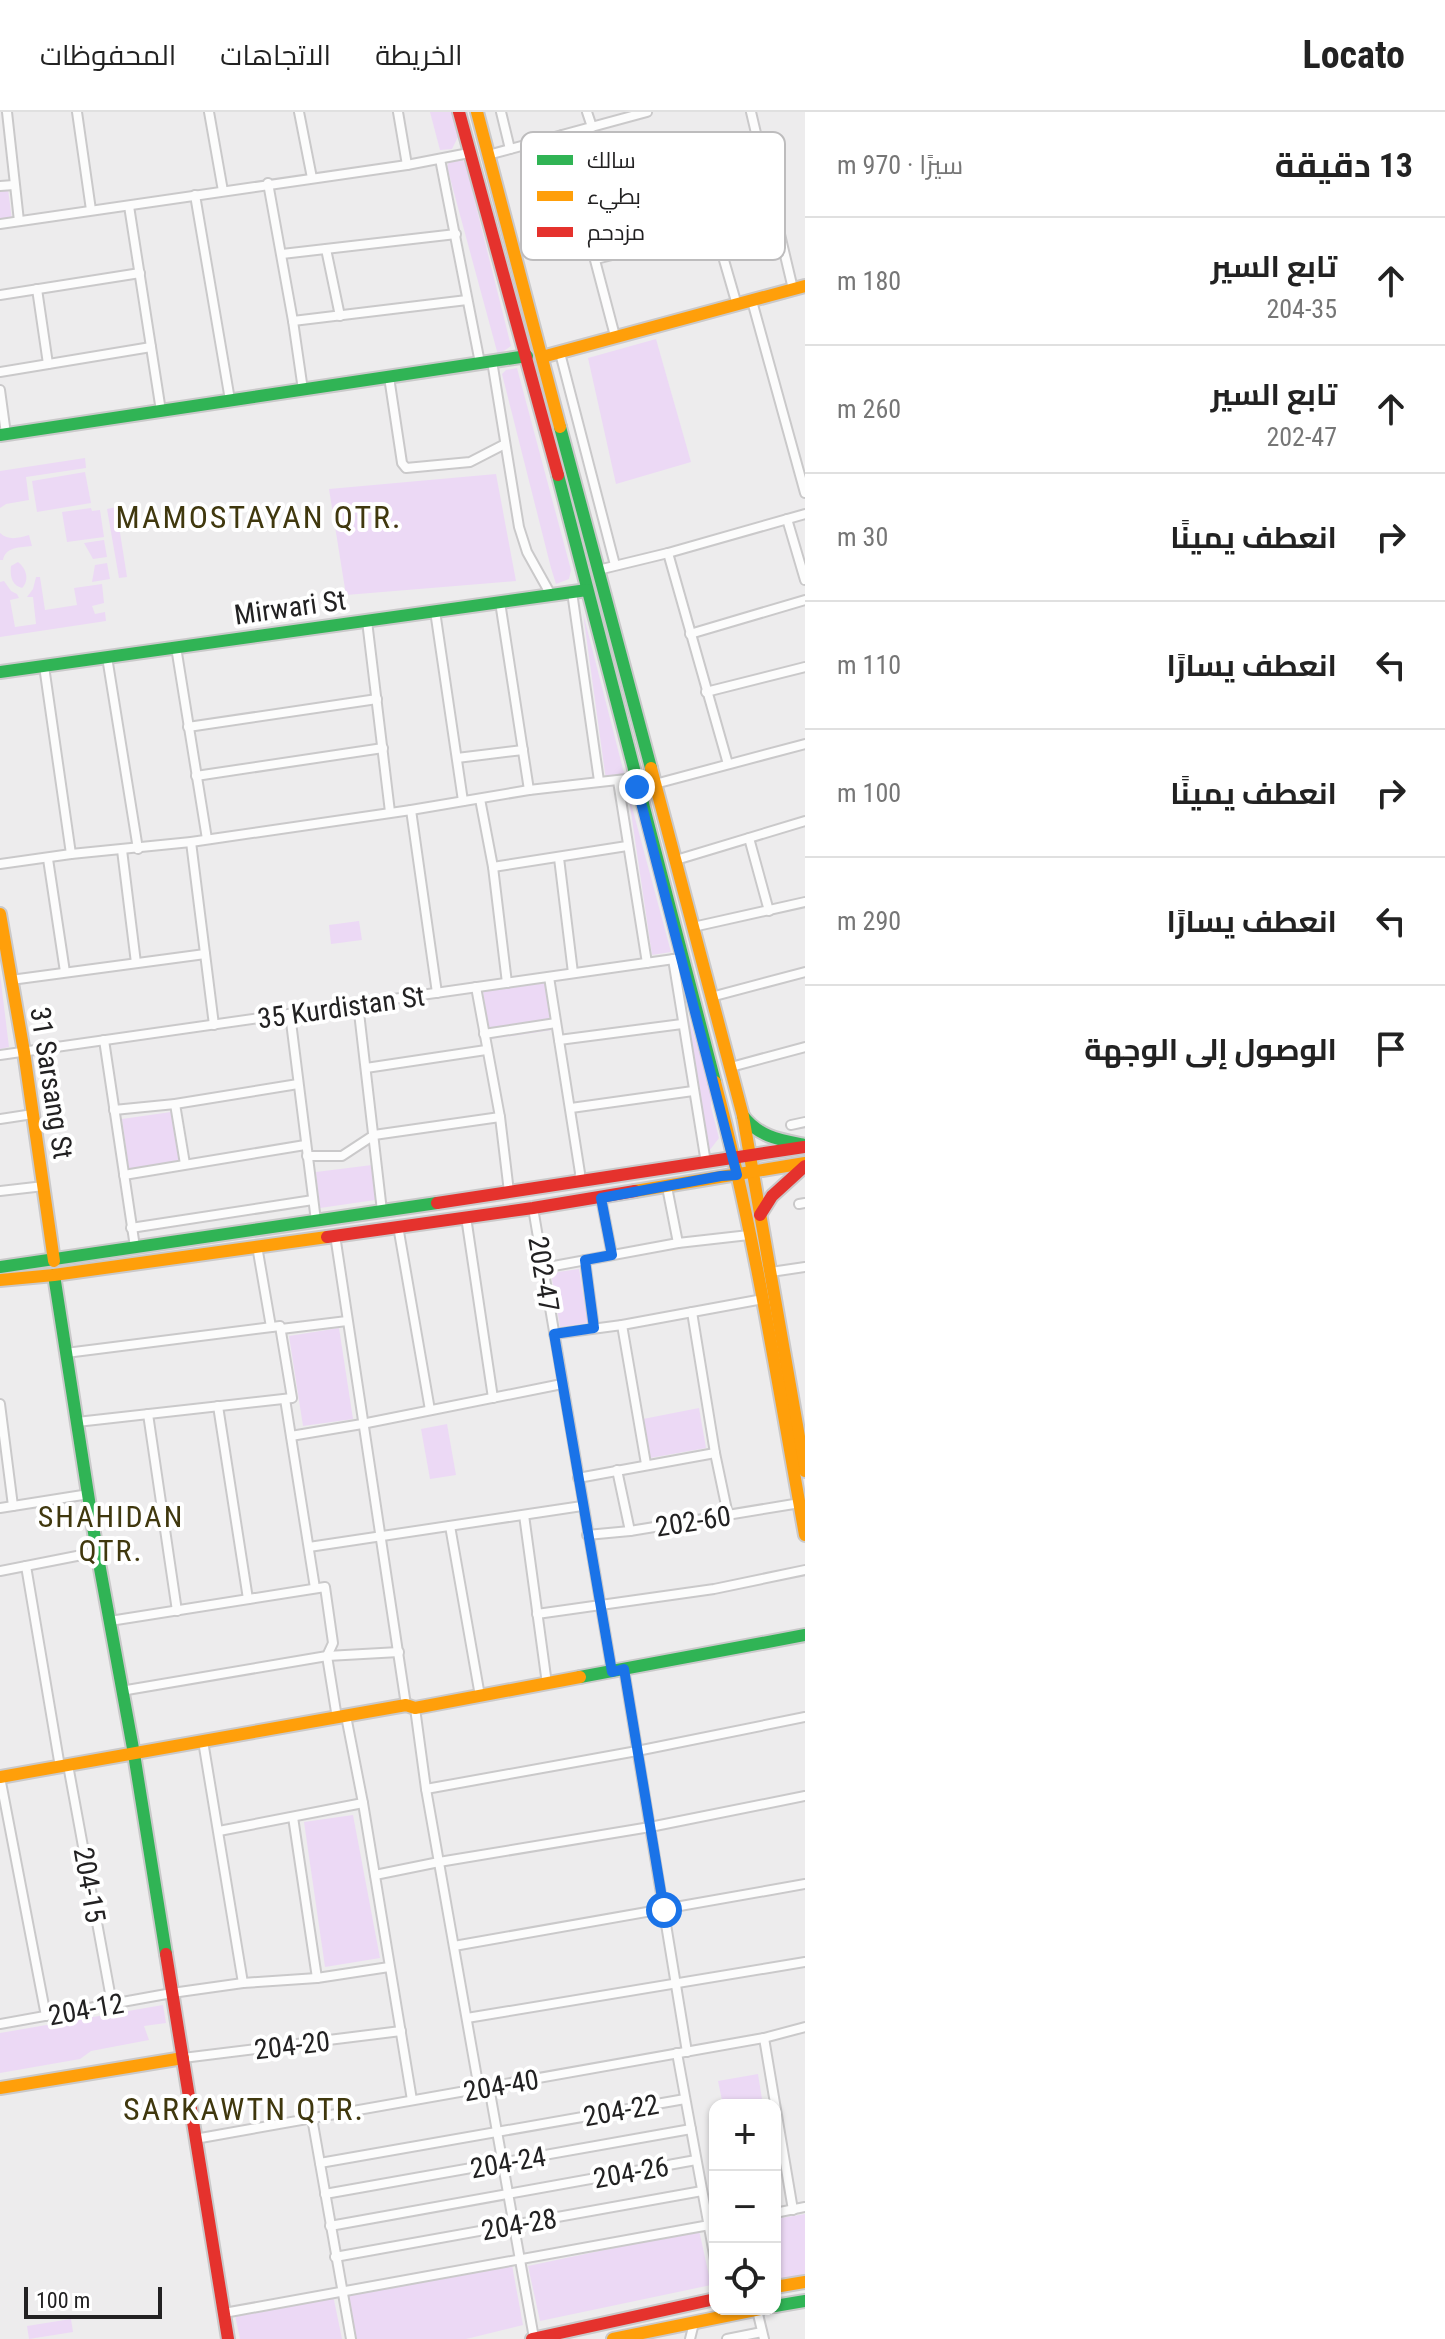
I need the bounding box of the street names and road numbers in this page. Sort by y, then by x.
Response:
street label: Mirwari St [232,583,348,632]
street label: 35 Kurdistan St [255,979,427,1036]
street label: 31 Sarsang St [23,1005,80,1161]
street label: 202-47 [521,1234,566,1314]
street label: 202-60 [653,1499,733,1544]
street label: 204-15 [67,1845,112,1925]
street label: 204-12 [46,1987,126,2032]
street label: 204-20 [252,2024,332,2067]
street label: 204-40 [461,2063,541,2108]
street label: 204-22 [581,2088,661,2133]
street label: 204-24 [468,2140,548,2185]
street label: 204-26 [591,2150,671,2195]
street label: 204-28 [479,2202,559,2247]

